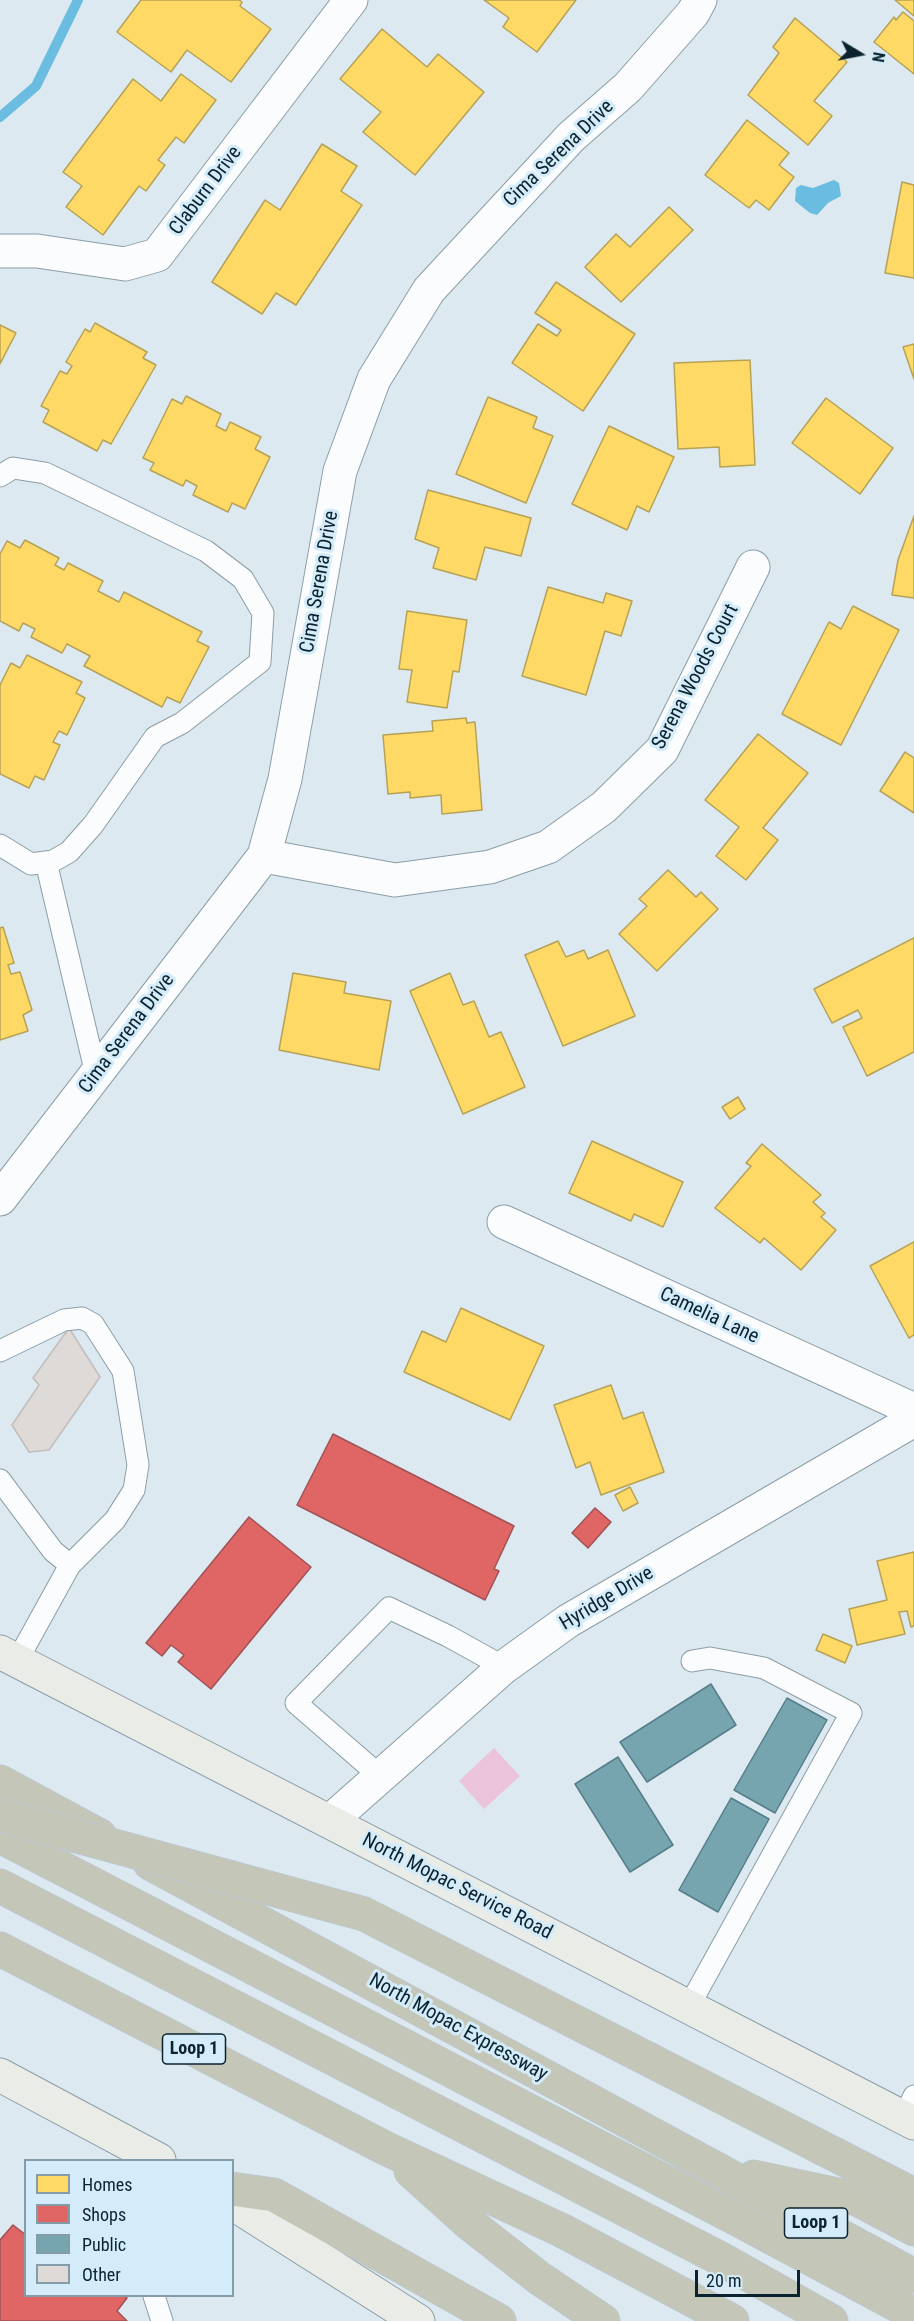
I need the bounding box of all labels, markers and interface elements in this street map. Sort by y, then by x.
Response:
north arrow [830,24,890,84]
text: N [868,51,888,64]
street label: Cima Serena Drive [499,95,619,213]
street label: Claburn Drive [165,142,247,240]
street label: Cima Serena Drive [296,509,344,655]
street label: Serena Woods Court [648,600,744,754]
street label: Cima Serena Drive [74,969,180,1099]
street label: Camelia Lane [656,1283,762,1349]
street label: Hyridge Drive [556,1562,658,1636]
street label: North Mopac Service Road [358,1829,556,1945]
street label: North Mopac Expressway [365,1969,551,2087]
road number: Loop 1 [162,2034,226,2064]
legend [24,2159,234,2297]
text: Homes [82,2174,132,2195]
text: Shops [82,2204,126,2225]
road number: Loop 1 [784,2208,848,2238]
text: Public [82,2234,126,2255]
scale bar [698,2258,803,2296]
text: Other [82,2264,121,2285]
text: 20 m [706,2270,741,2291]

